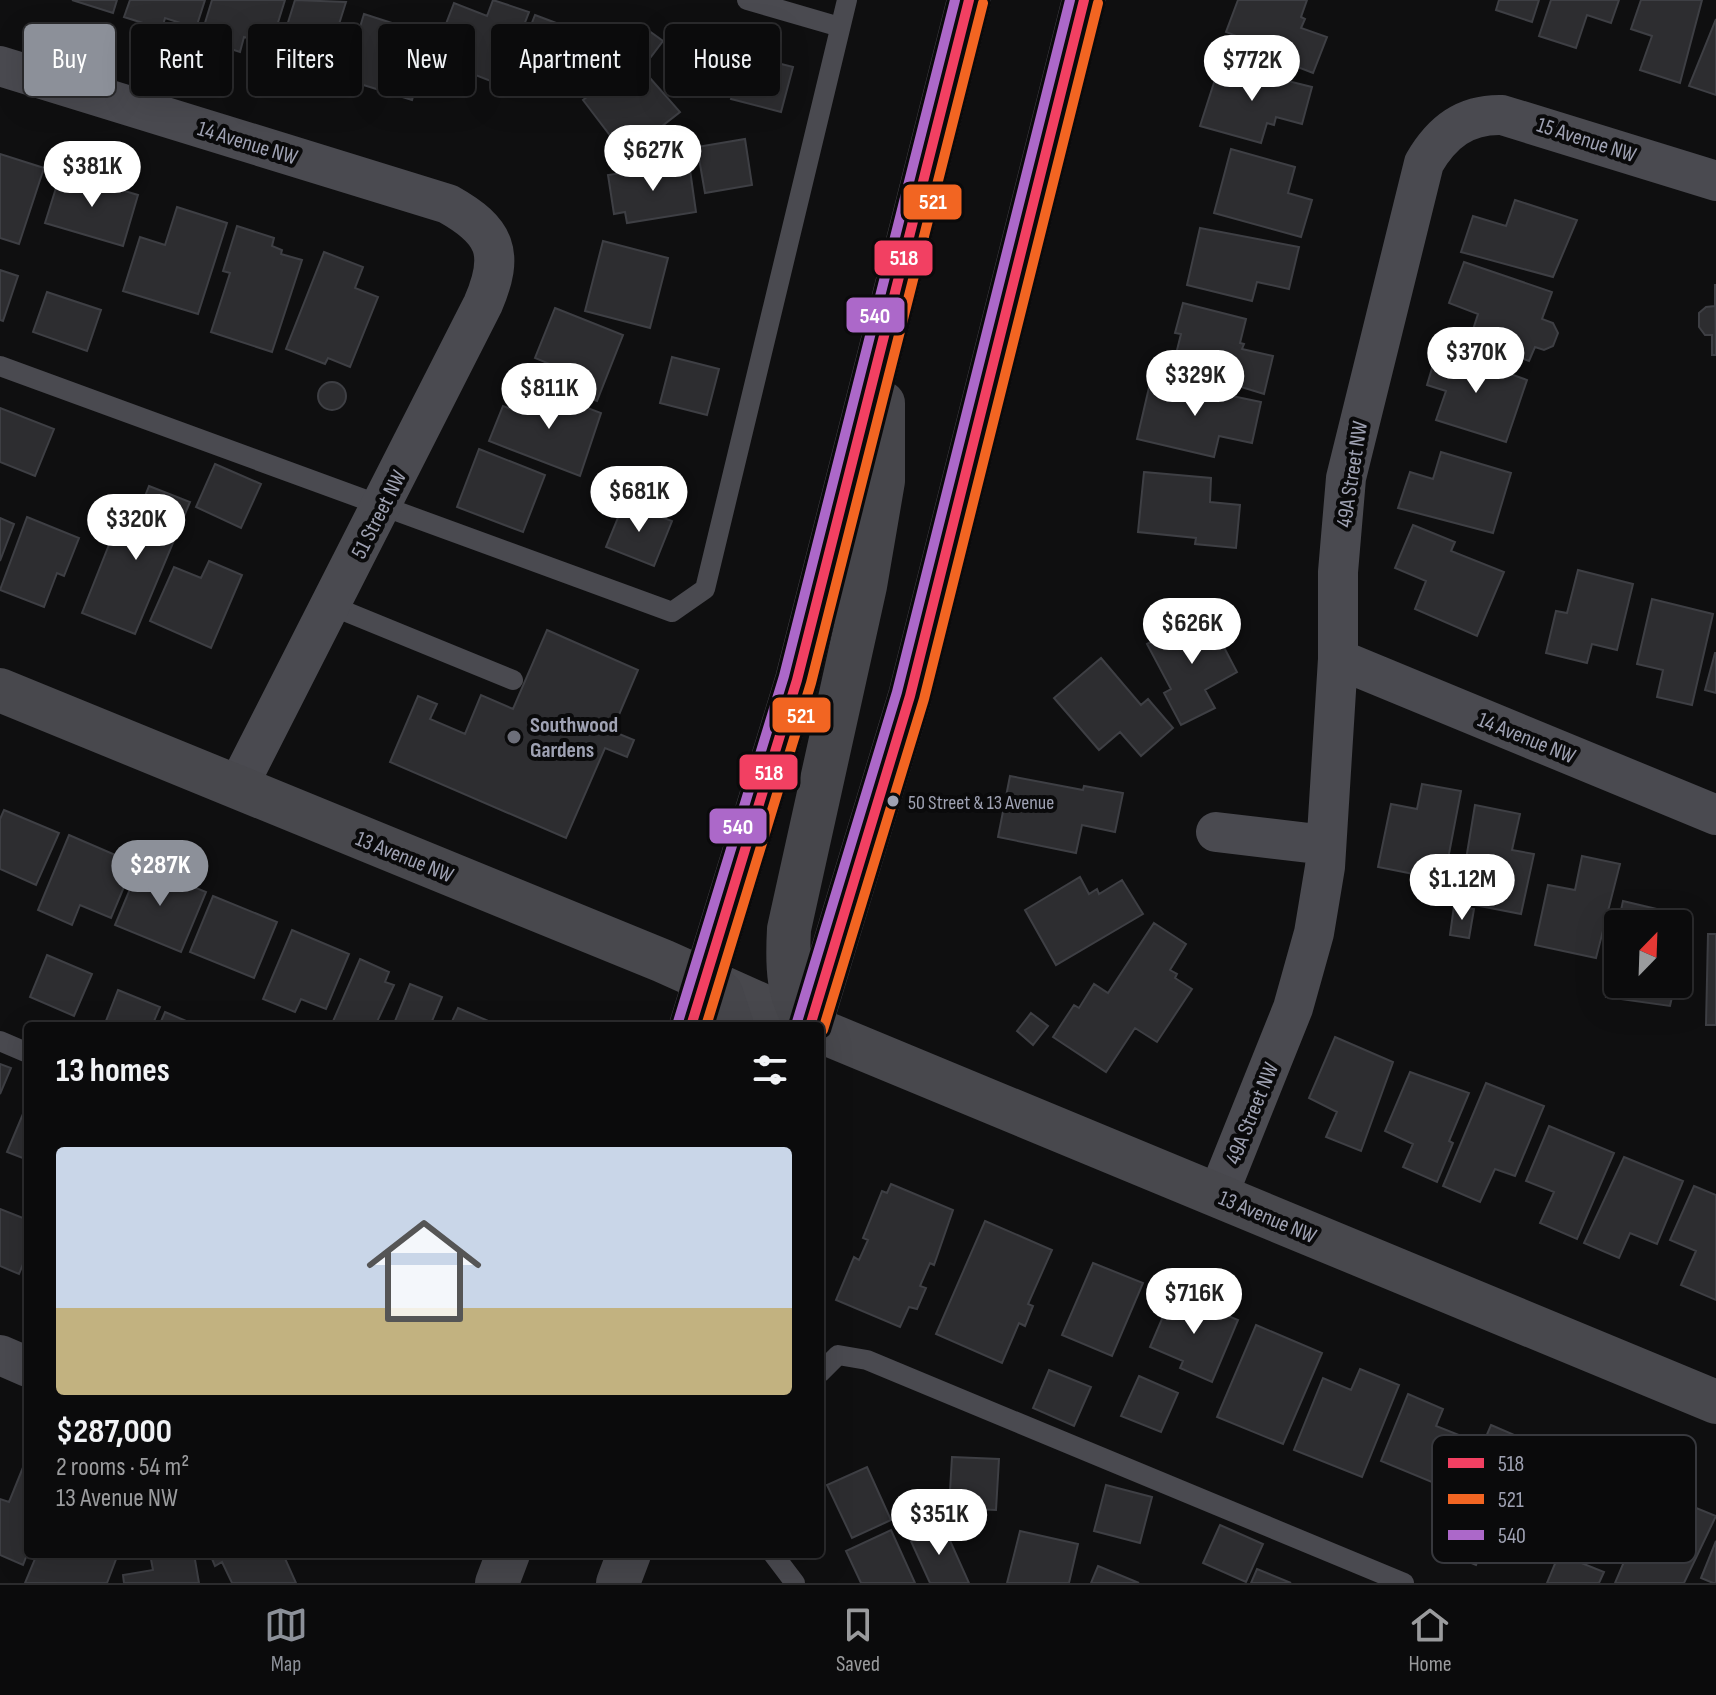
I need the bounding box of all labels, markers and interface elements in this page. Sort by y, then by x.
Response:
chip: Buy [24,24,115,96]
chip: Rent [131,24,232,96]
chip: Filters [248,24,362,96]
chip: New [378,24,475,96]
chip: Apartment [491,24,649,96]
chip: House [665,24,780,96]
pin: $772K [1196,35,1308,103]
text: $772K [1222,45,1282,76]
street label: 15 Avenue NW [1533,112,1640,169]
street label: 14 Avenue NW [194,115,301,171]
pin: $627K [597,125,709,193]
text: $627K [622,135,684,166]
pin: $381K [36,141,148,209]
text: $381K [62,151,122,182]
line badge: 521 [902,183,963,221]
text: 521 [919,189,947,216]
line badge: 518 [873,239,934,277]
text: 518 [890,245,918,272]
line badge: 540 [845,296,906,334]
text: 540 [860,303,890,330]
pin: $370K [1420,327,1532,395]
text: $370K [1445,337,1507,368]
pin: $329K [1139,350,1251,418]
text: $329K [1164,360,1226,391]
pin: $811K [493,363,605,431]
text: $811K [519,373,579,404]
street label: 49A Street NW [1331,419,1374,529]
street label: 51 Street NW [346,466,413,563]
pin: $681K [583,466,695,534]
text: $681K [608,476,670,507]
pin: $320K [80,494,192,562]
text: $320K [105,504,167,535]
pin: $626K [1136,598,1248,666]
text: $626K [1161,608,1223,639]
line badge: 521 [771,696,832,734]
text: 521 [787,703,815,730]
street label: 14 Avenue NW [1474,707,1579,770]
place label: Southwood Gardens [530,712,618,764]
marker: Southwood Gardens [505,728,523,746]
line badge: 518 [738,753,799,791]
text: 518 [755,760,783,787]
place label: 50 Street & 13 Avenue [908,791,1054,815]
marker: 50 Street & 13 Avenue [885,793,901,809]
line badge: 540 [708,807,768,845]
text: 540 [723,814,753,841]
street label: 13 Avenue NW [352,826,457,889]
pin: $287K [104,840,216,908]
text: $287K [129,850,191,881]
pin: $1.12M [1397,854,1527,922]
text: $1.12M [1428,864,1496,895]
north arrow [1604,910,1692,998]
map controls [1604,910,1692,998]
icon: filters [748,1048,792,1092]
text: 13 homes [56,1050,170,1091]
street label: 49A Street NW [1220,1059,1285,1168]
street label: 13 Avenue NW [1215,1185,1320,1250]
icon: home [352,1199,496,1343]
pin: $716K [1138,1268,1250,1336]
text: $716K [1164,1278,1224,1309]
text: $287,000 [56,1411,172,1452]
legend [1432,1435,1696,1563]
text: 518 [1498,1451,1524,1478]
text: 2 rooms · 54 m² [56,1452,189,1483]
text: 13 Avenue NW [56,1483,178,1514]
text: 521 [1498,1487,1524,1514]
pin: $351K [883,1489,995,1557]
text: $351K [909,1499,969,1530]
text: 540 [1498,1523,1526,1550]
tab: Map [264,1603,308,1678]
tab: Saved [836,1603,880,1678]
tab: Home [1408,1603,1452,1678]

